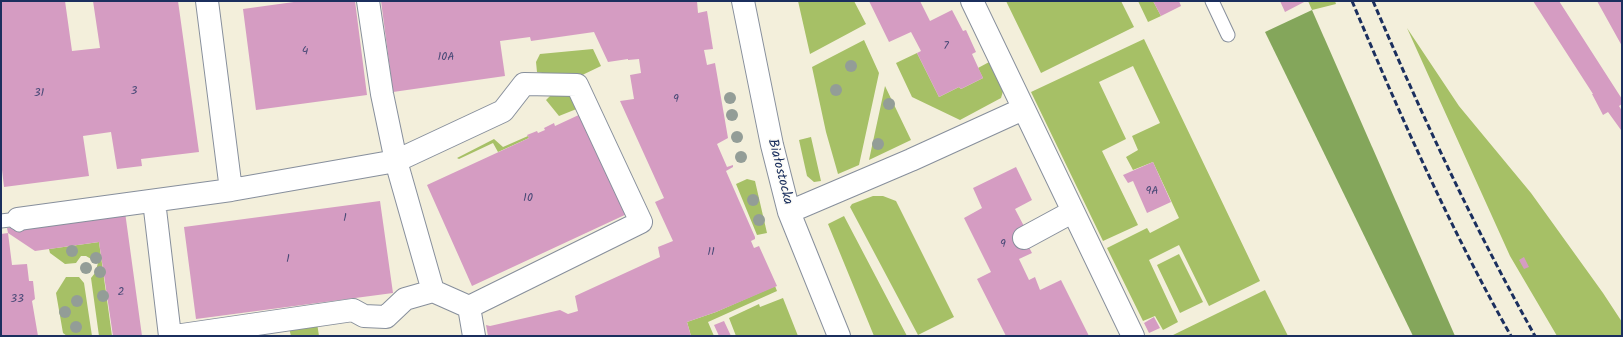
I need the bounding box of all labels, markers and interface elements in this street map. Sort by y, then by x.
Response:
house number: 7 [943,40,949,54]
house number: 4 [302,45,308,59]
house number: 10A [437,51,455,65]
house number: 3 [131,85,137,99]
house number: 31 [34,87,44,101]
house number: 9 [673,93,679,107]
street label: Białostocka [763,137,795,207]
house number: 9A [1145,185,1159,199]
house number: 10 [523,192,533,206]
house number: 1 [343,212,347,226]
house number: 9 [1000,238,1006,252]
house number: 11 [707,246,715,260]
house number: 1 [286,253,290,267]
house number: 2 [118,286,124,300]
house number: 33 [10,293,24,307]

